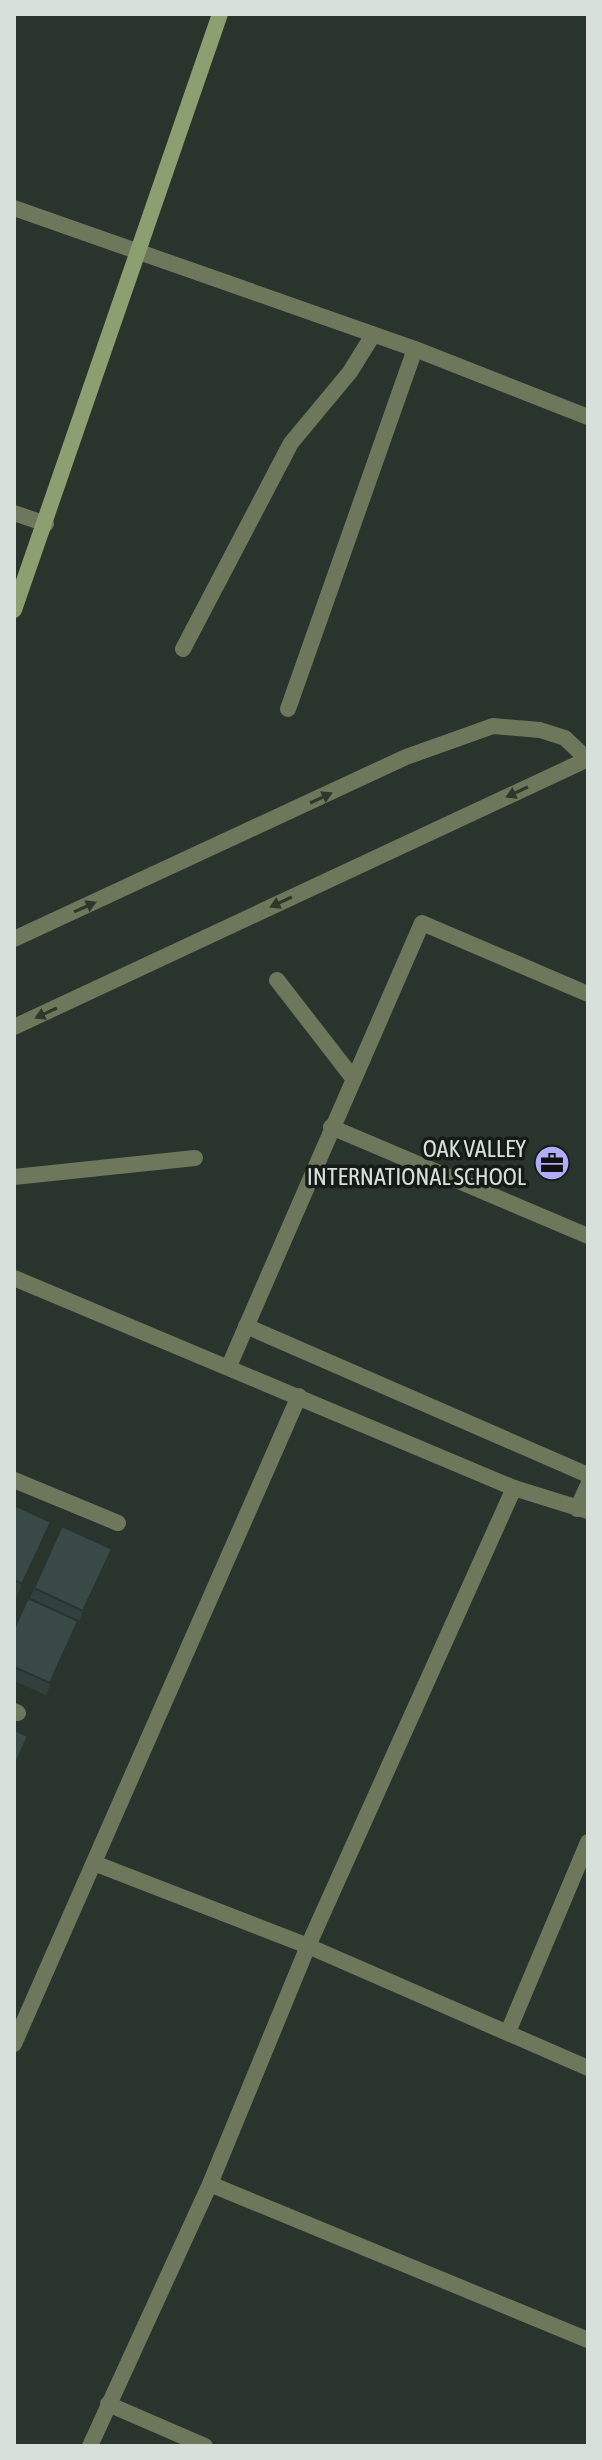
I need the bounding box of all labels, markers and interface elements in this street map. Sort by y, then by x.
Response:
one-way arrow [505,785,528,799]
one-way arrow [309,791,332,805]
one-way arrow [270,896,293,909]
one-way arrow [73,900,96,913]
one-way arrow [34,1006,57,1020]
place label: OAK VALLEY INTERNATIONAL SCHOOL [307,1135,527,1190]
office icon: OAK VALLEY INTERNATIONAL SCHOOL [533,1144,571,1182]

